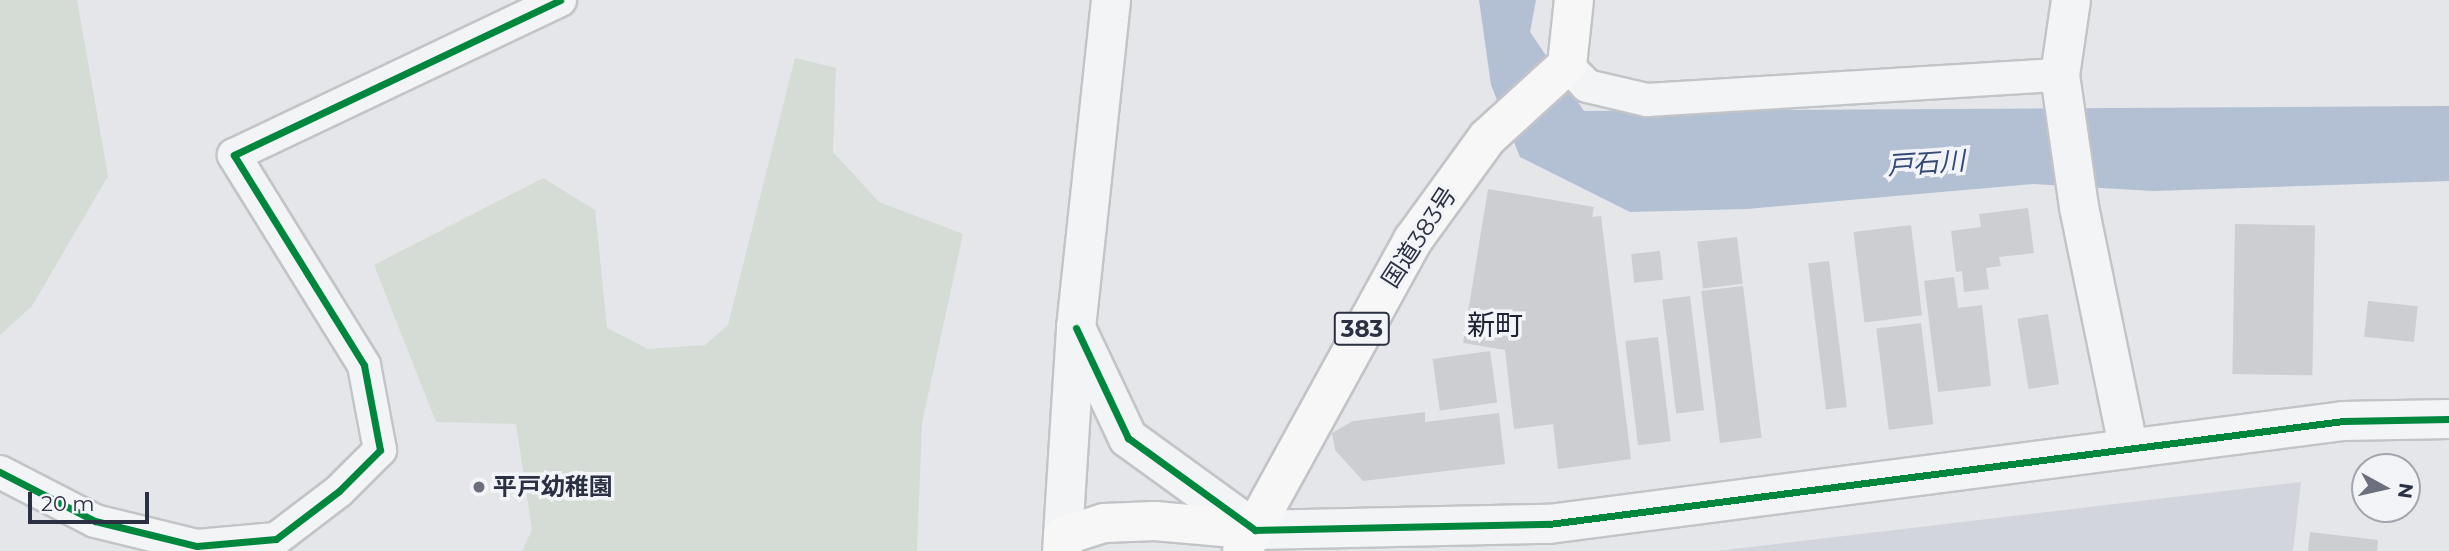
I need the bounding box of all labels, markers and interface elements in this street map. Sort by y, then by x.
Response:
water label: 戸石川 [1886,146,1966,182]
street label: 国道383号 [1376,181,1462,293]
district label: 新町 [1467,308,1523,342]
road number: 383 [1332,310,1392,348]
north arrow [2351,453,2421,523]
place label: 平戸幼稚園 [493,473,613,501]
scale bar [32,477,152,522]
marker: 平戸幼稚園 [471,479,487,495]
text: N [2393,482,2418,500]
text: 20 m [41,491,95,516]

